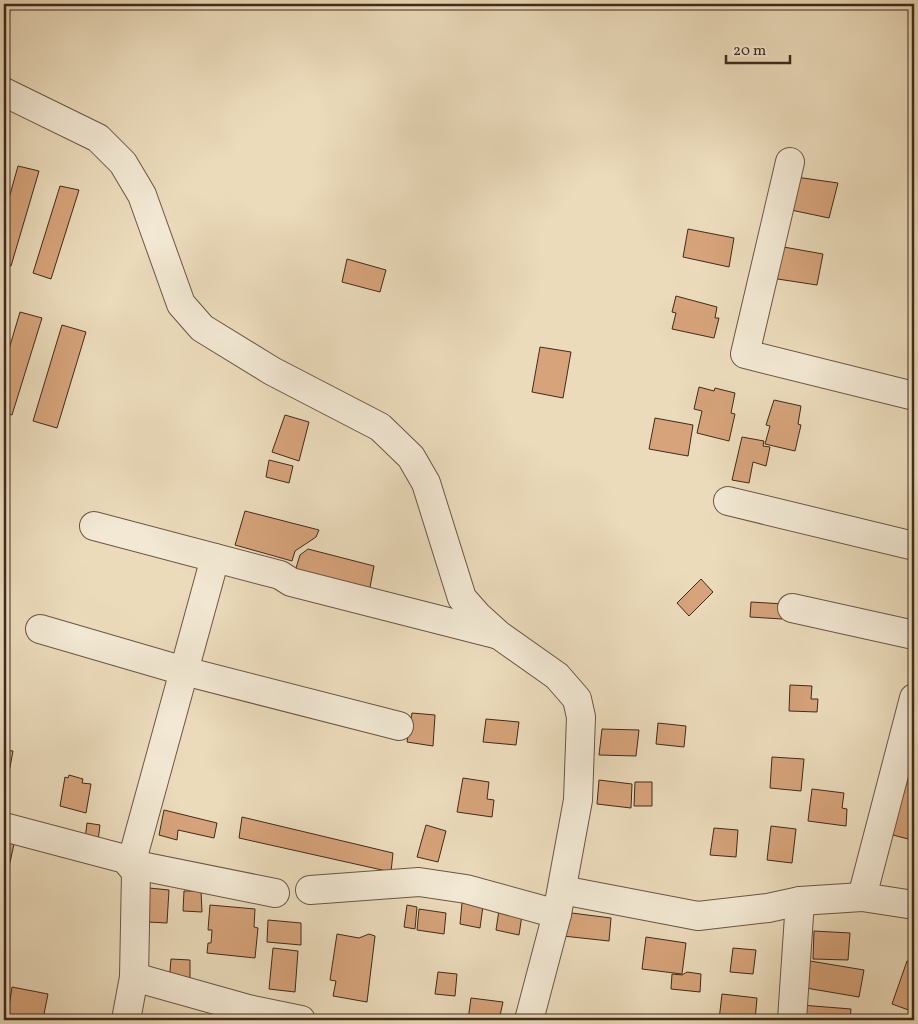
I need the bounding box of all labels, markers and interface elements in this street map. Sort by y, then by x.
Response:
scale bar [726,32,789,64]
text: 20 m [733,41,766,62]

